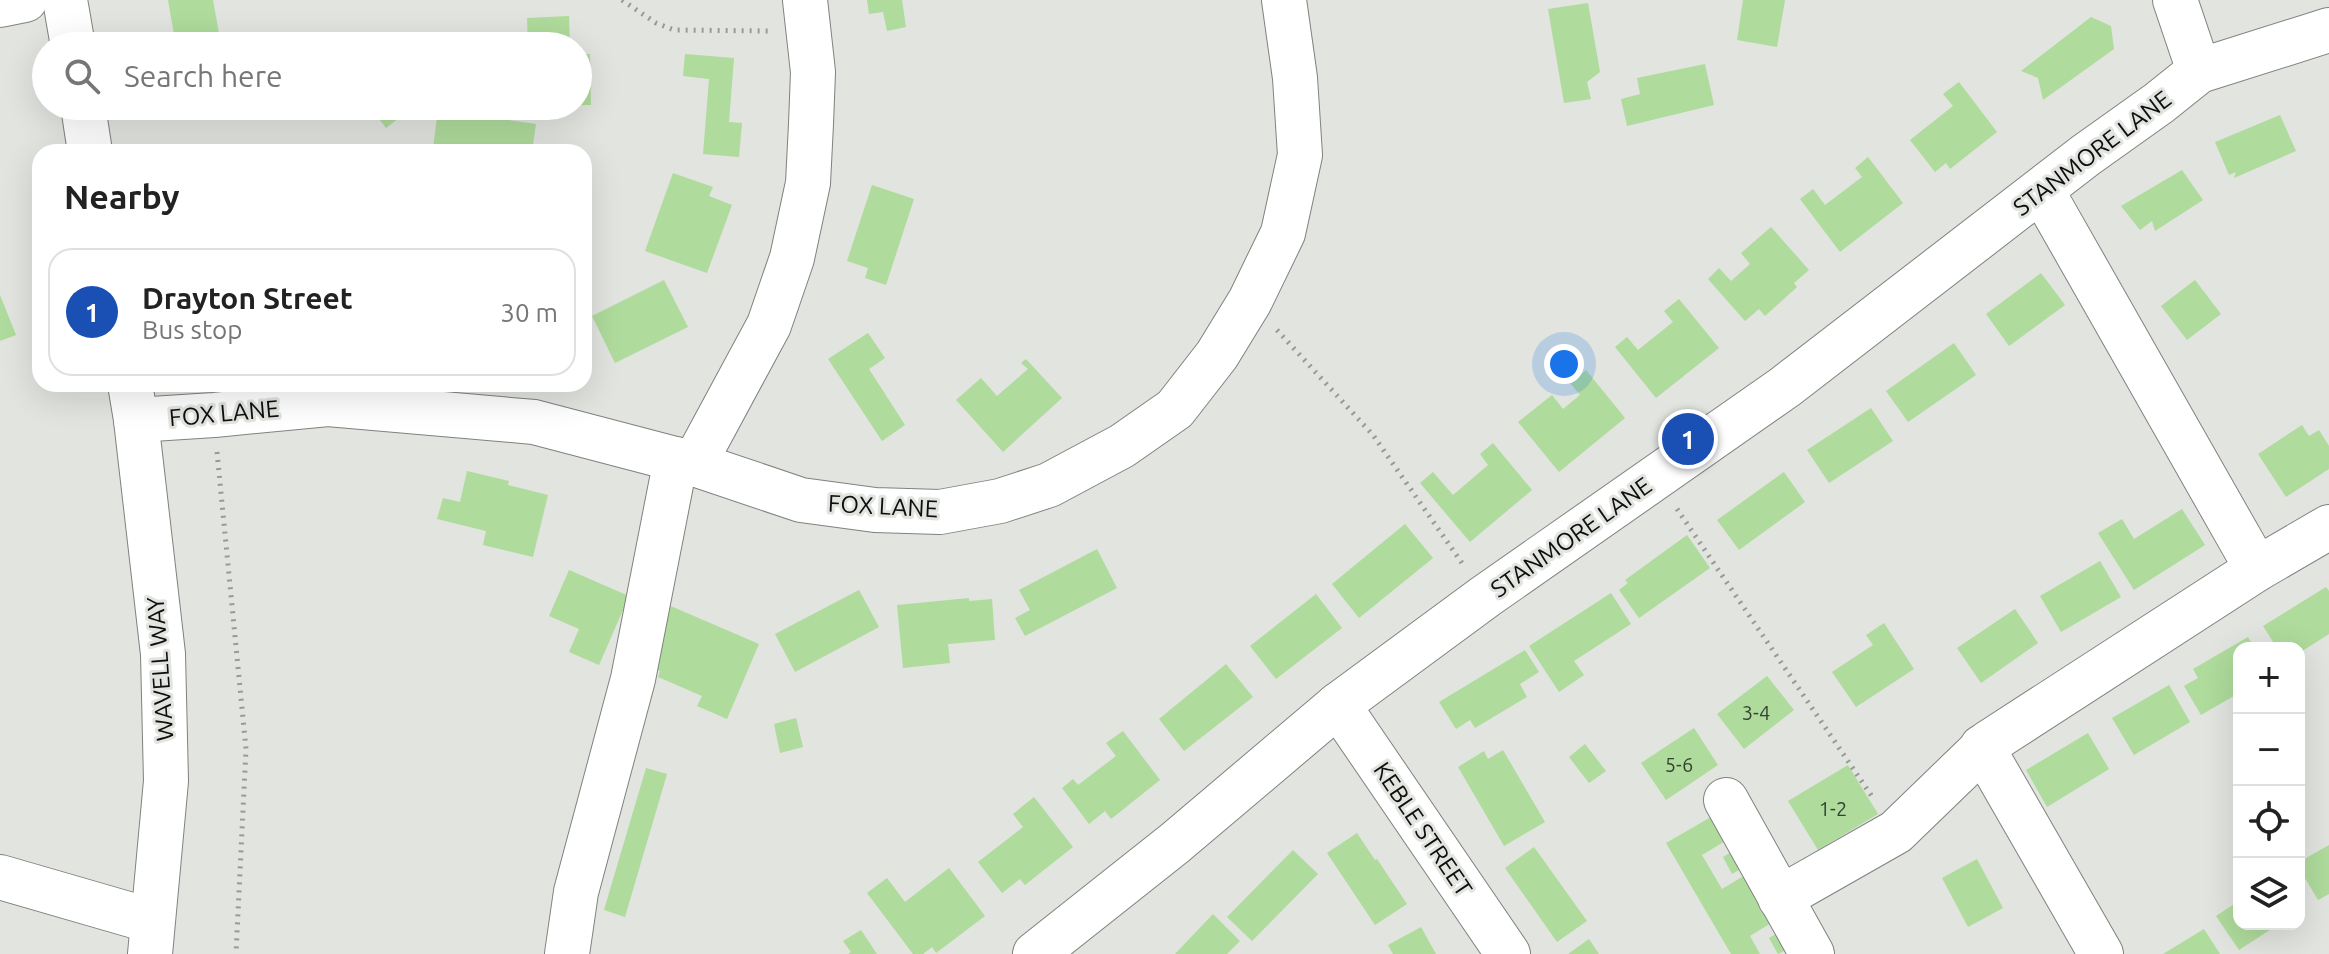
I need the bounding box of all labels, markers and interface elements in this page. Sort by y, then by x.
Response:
search box [32,32,592,120]
icon: search [60,54,104,98]
text: Search here [124,59,283,93]
street label: STANMORE LANE [2008,85,2176,221]
text: Nearby [64,177,179,215]
text: Drayton Street [142,281,353,315]
text: 1 [85,298,99,327]
text: 30 m [500,298,558,327]
text: Bus stop [142,315,242,344]
your location [1544,344,1584,384]
street label: FOX LANE [168,395,280,431]
pin: 1 [1662,409,1714,469]
street label: STANMORE LANE [1486,472,1656,602]
street label: FOX LANE [827,490,939,522]
street label: WAVELL WAY [141,596,179,742]
map controls [2233,642,2305,930]
button: + [2233,642,2305,714]
house number: 3-4 [1742,701,1770,724]
button: − [2233,714,2305,786]
house number: 5-6 [1665,753,1693,776]
street label: KEBLE STREET [1368,757,1478,901]
button: locate [2233,786,2305,858]
house number: 1-2 [1819,797,1847,820]
button: layers [2233,858,2305,930]

